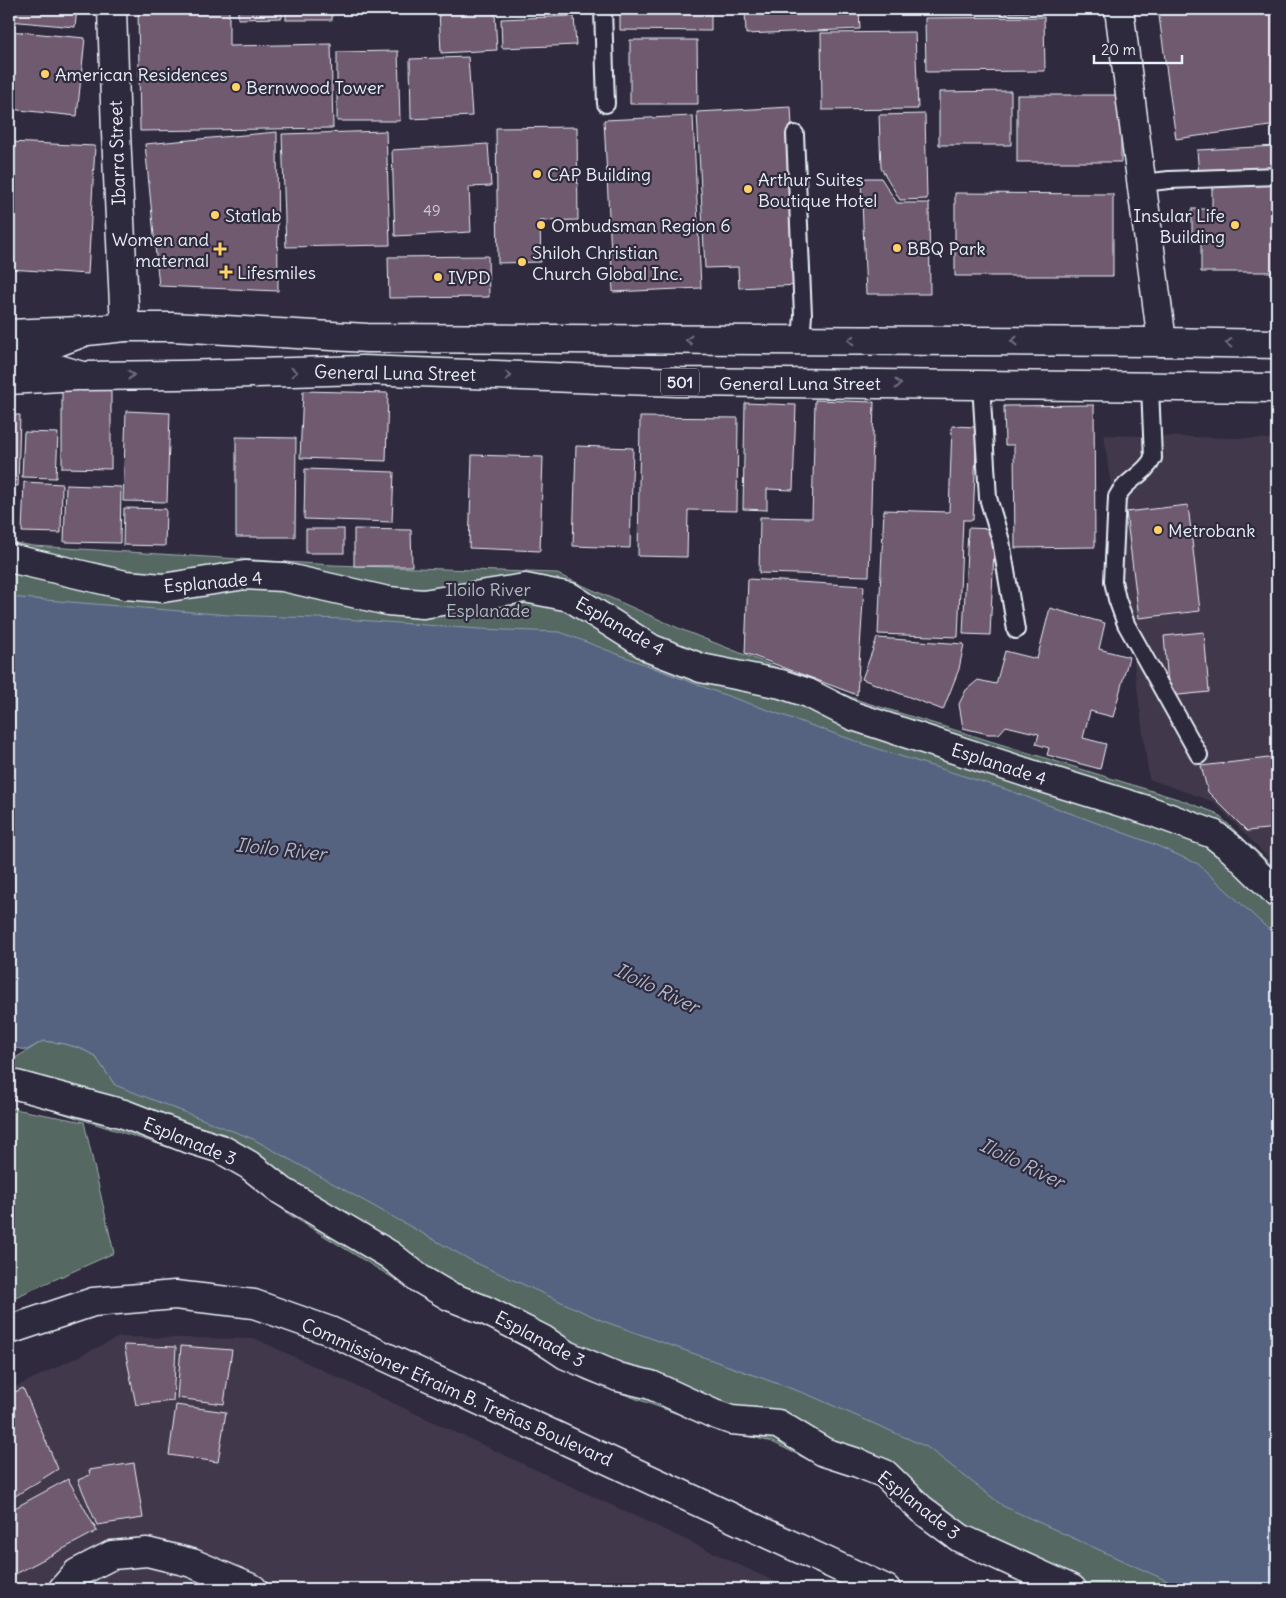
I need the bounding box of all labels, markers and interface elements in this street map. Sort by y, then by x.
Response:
scale bar [1094,32,1181,64]
text: 20 m [1101,40,1136,59]
place label: American Residences [55,63,228,86]
marker: American Residences [39,68,51,80]
place label: Bernwood Tower [246,76,385,99]
marker: Bernwood Tower [230,81,242,93]
street label: Ibarra Street [104,100,130,206]
place label: CAP Building [547,163,651,186]
marker: CAP Building [531,168,543,180]
place label: Arthur Suites Boutique Hotel [758,168,877,212]
marker: Arthur Suites Boutique Hotel [742,183,754,195]
house number: 49 [423,201,441,220]
place label: Statlab [225,204,281,227]
place label: Insular Life Building [1133,204,1225,248]
marker: Statlab [209,209,221,221]
place label: Ombudsman Region 6 [551,214,731,237]
marker: Ombudsman Region 6 [535,219,547,231]
marker: Insular Life Building [1229,219,1241,231]
place label: Women and maternal [112,228,209,272]
place label: BBQ Park [907,237,986,260]
place label: Shiloh Christian Church Global Inc. [532,241,682,285]
marker: Women and maternal [213,242,227,256]
marker: BBQ Park [891,242,903,254]
marker: Shiloh Christian Church Global Inc. [516,256,528,268]
place label: Lifesmiles [237,261,316,284]
marker: Lifesmiles [219,265,233,279]
place label: IVPD [448,266,491,289]
marker: IVPD [432,271,444,283]
one-way arrow [684,335,692,345]
one-way arrow [847,335,854,345]
one-way arrow [1009,336,1017,346]
one-way arrow [1224,338,1232,349]
street label: General Luna Street [314,360,476,386]
one-way arrow [290,367,298,377]
road number: 501 [661,368,699,396]
one-way arrow [128,370,135,380]
one-way arrow [505,370,513,381]
street label: General Luna Street [719,372,881,395]
one-way arrow [895,378,903,389]
place label: Metrobank [1168,519,1255,542]
marker: Metrobank [1152,524,1164,536]
street label: Esplanade 4 [163,566,263,598]
park label: Iloilo River Esplanade [445,578,532,622]
street label: Esplanade 4 [571,591,669,661]
street label: Esplanade 4 [948,738,1050,790]
water label: Iloilo River [235,832,329,866]
water label: Iloilo River [611,957,705,1020]
street label: Esplanade 3 [140,1112,240,1170]
water label: Iloilo River [976,1132,1070,1195]
street label: Esplanade 3 [491,1306,589,1372]
street label: Commissioner Efraim B. Treñas Boulevard [298,1313,616,1471]
street label: Esplanade 3 [873,1466,965,1544]

